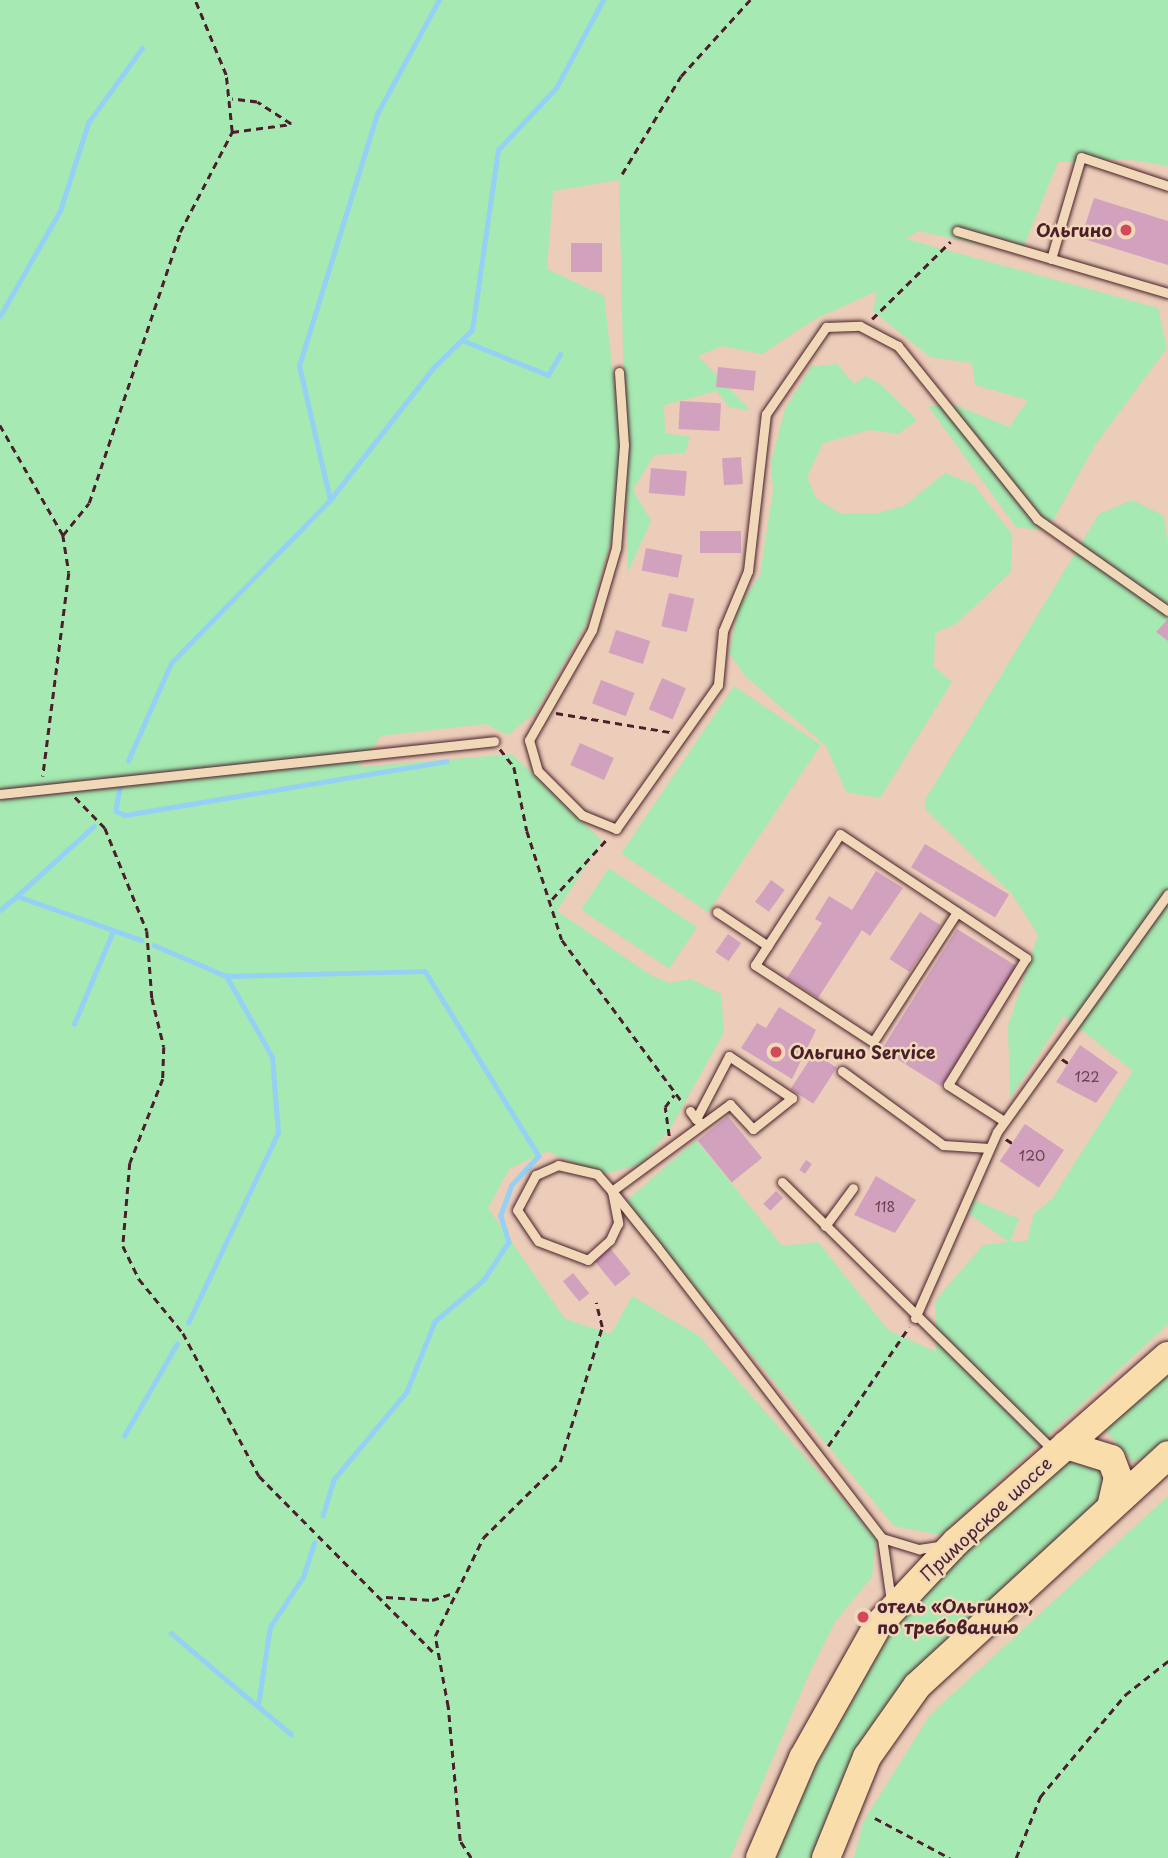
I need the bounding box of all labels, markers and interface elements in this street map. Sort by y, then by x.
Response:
place label: Ольгино [1036,219,1112,241]
marker: Ольгино [1118,222,1134,238]
place label: Ольгино Service [790,1041,937,1063]
marker: Ольгино Service [768,1044,784,1060]
house number: 122 [1074,1069,1100,1085]
house number: 120 [1019,1148,1045,1164]
house number: 118 [875,1199,895,1215]
street label: Приморское шоссе [916,1452,1056,1586]
place label: отель «Ольгино», по требованию [877,1596,1034,1638]
marker: отель «Ольгино», по требованию [855,1609,871,1625]

